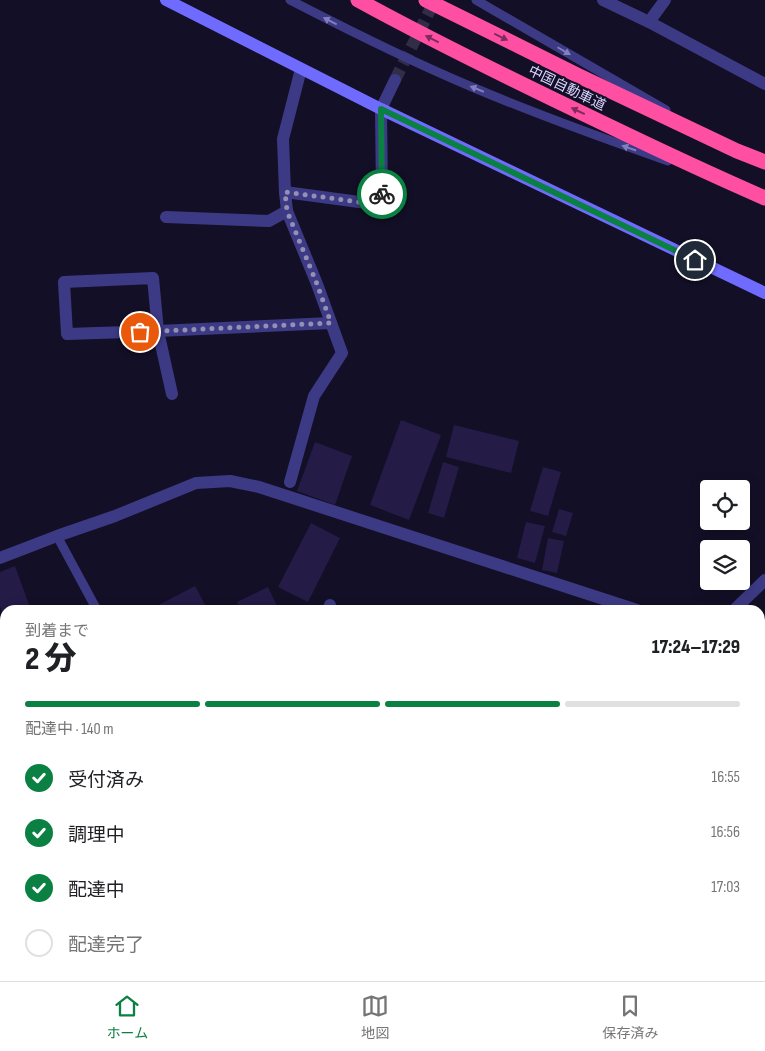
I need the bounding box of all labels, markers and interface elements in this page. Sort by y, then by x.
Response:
one-way arrow [323,17,337,25]
one-way arrow [494,33,508,41]
one-way arrow [425,35,439,43]
one-way arrow [557,46,570,55]
street label: 中国自動車道 [526,62,608,114]
one-way arrow [470,85,485,93]
one-way arrow [571,107,585,115]
one-way arrow [621,143,636,151]
courier [357,169,407,219]
icon: bike [368,180,396,208]
pin [674,239,716,281]
icon: home [681,246,709,274]
pin [119,311,161,353]
icon: bag [126,318,154,346]
map controls [700,480,750,590]
button: locate [700,480,750,530]
button: layers [700,540,750,590]
text: 到着まで [25,622,89,641]
text: 17:24–17:29 [652,636,740,659]
text: 2 分 [25,640,76,679]
text: 配達中 · 140 m [25,720,114,739]
icon: check [25,764,53,792]
text: 16:55 [712,768,740,787]
text: 受付済み [68,769,144,792]
icon: check [25,819,53,847]
text: 16:56 [711,823,740,842]
text: 調理中 [68,824,125,847]
icon: check [25,874,53,902]
text: 17:03 [711,878,740,897]
text: 配達中 [68,879,125,902]
text: 配達完了 [68,934,144,957]
tab: ホーム [107,992,148,1042]
tab: 地図 [361,992,389,1042]
tab: 保存済み [602,992,658,1042]

